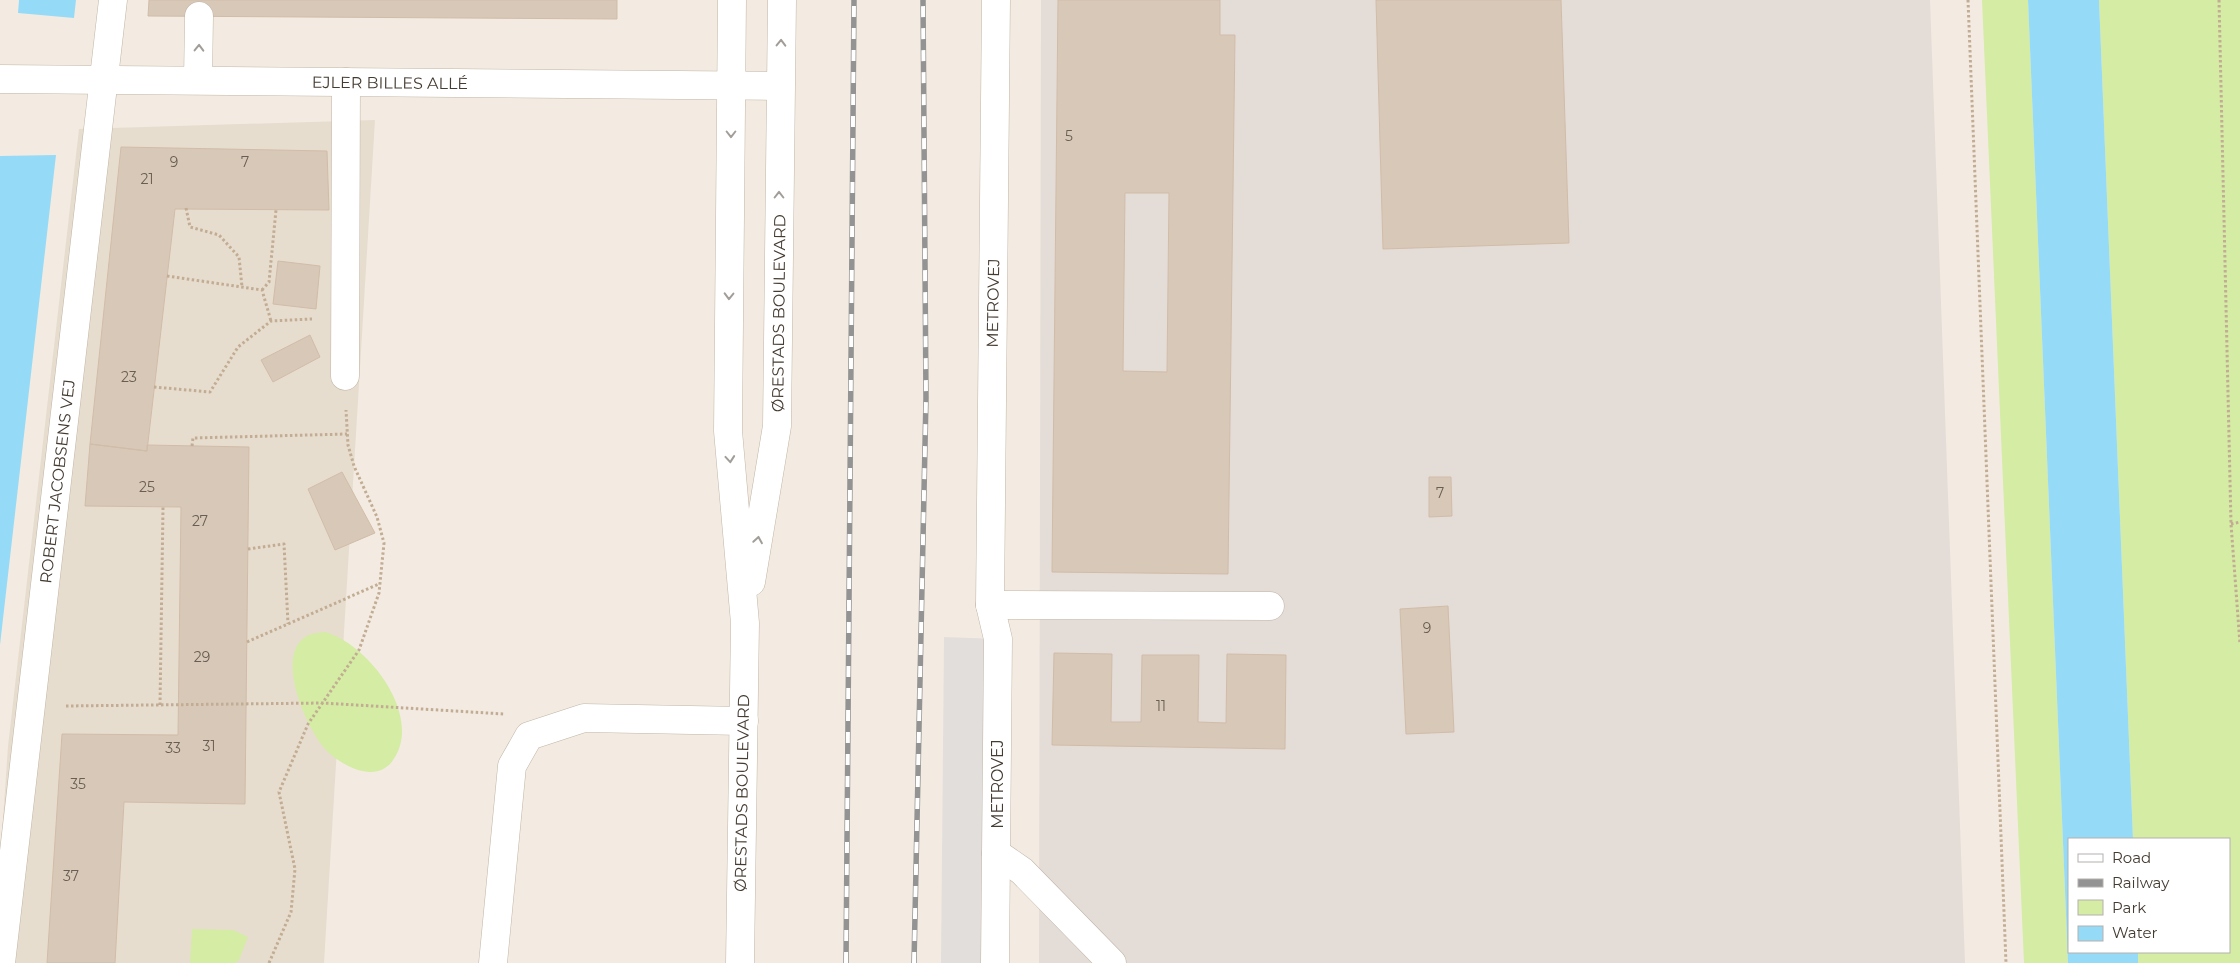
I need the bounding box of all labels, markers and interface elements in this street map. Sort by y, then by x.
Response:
one-way arrow [776,39,786,46]
one-way arrow [194,44,204,52]
street label: EJLER BILLES ALLÉ [312,72,468,93]
house number: 5 [1065,127,1073,145]
one-way arrow [726,130,736,138]
house number: 9 [170,153,178,171]
house number: 7 [241,153,249,171]
house number: 21 [140,170,154,188]
one-way arrow [774,190,784,198]
street label: ØRESTADS BOULEVARD [768,214,789,412]
street label: METROVEJ [983,258,1003,348]
one-way arrow [724,293,735,301]
house number: 23 [121,368,137,386]
street label: ROBERT JACOBSENS VEJ [36,378,78,584]
one-way arrow [725,455,736,463]
house number: 25 [139,478,155,496]
house number: 7 [1436,484,1444,502]
house number: 27 [192,512,208,530]
one-way arrow [753,536,763,544]
house number: 9 [1423,619,1431,637]
house number: 29 [194,648,210,666]
street label: ØRESTADS BOULEVARD [731,694,753,892]
house number: 11 [1156,697,1166,715]
house number: 31 [203,737,215,755]
house number: 33 [165,739,181,757]
street label: METROVEJ [988,739,1007,829]
house number: 35 [70,775,86,793]
legend [2068,838,2230,953]
text: Road [2112,848,2151,867]
house number: 37 [63,867,79,885]
text: Railway [2112,873,2170,892]
text: Park [2112,898,2146,917]
text: Water [2112,923,2158,942]

